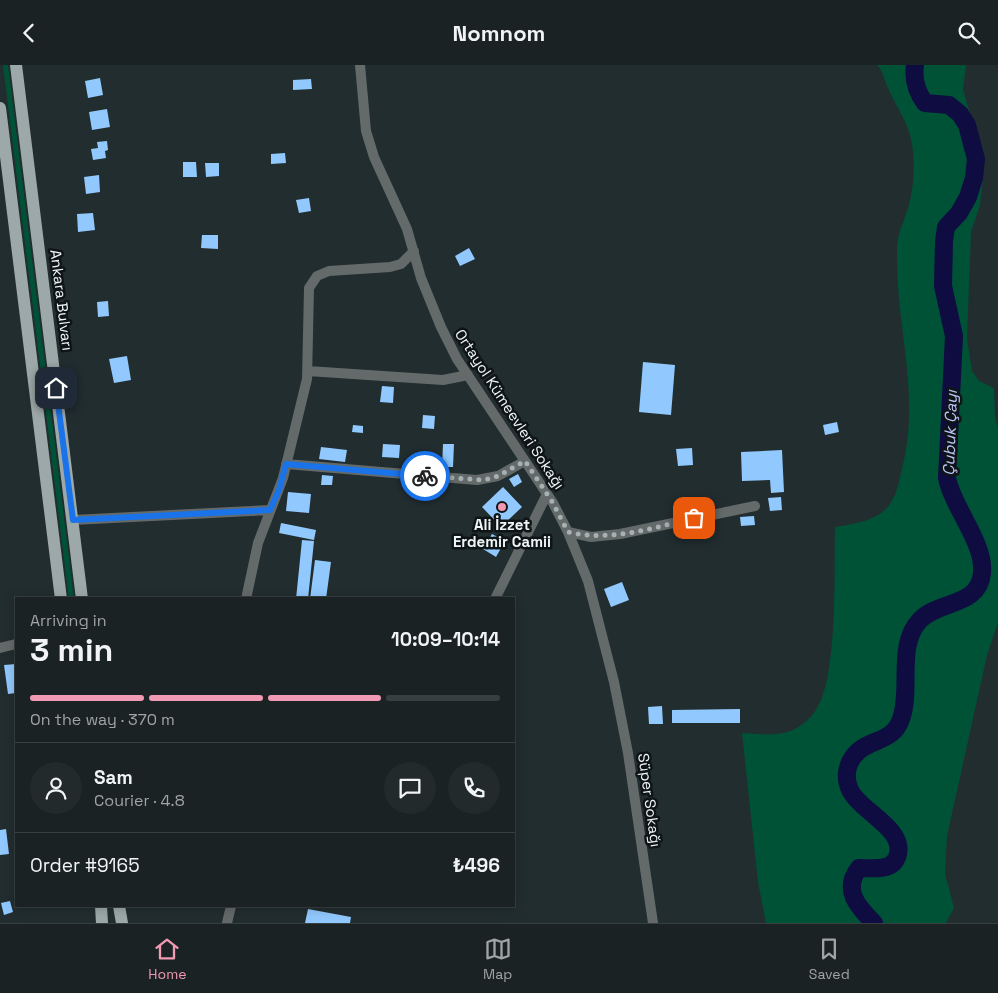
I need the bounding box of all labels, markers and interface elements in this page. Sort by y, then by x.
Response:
icon: back [15,19,43,47]
text: Nomnom [453,19,545,47]
icon: search [955,19,983,47]
street label: Ankara Bulvarı [46,248,78,352]
street label: Ortayol Kümeevleri Sokağı [451,325,569,493]
pin [35,367,77,409]
icon: home [42,374,70,402]
water label: Çubuk Çayı [938,389,962,476]
courier [400,451,450,501]
icon: bike [411,462,439,490]
pin [673,497,715,539]
marker: Ali İzzet Erdemir Camii [496,501,508,513]
icon: bag [680,504,708,532]
place label: Ali İzzet Erdemir Camii [453,515,551,551]
text: Arriving in [30,610,107,631]
text: 10:09–10:14 [391,627,500,652]
text: 3 min [30,630,113,670]
text: On the way · 370 m [30,709,175,730]
street label: Süper Sokağı [634,752,666,848]
button: person [30,762,82,814]
button: chat [384,762,436,814]
button: phone [448,762,500,814]
text: Sam [94,765,133,790]
text: Courier · 4.8 [94,790,185,811]
text: Order #9165 [30,853,140,878]
text: ₺496 [453,853,500,878]
tab: Home [148,935,186,983]
tab: Map [483,935,512,983]
tab: Saved [809,935,850,983]

